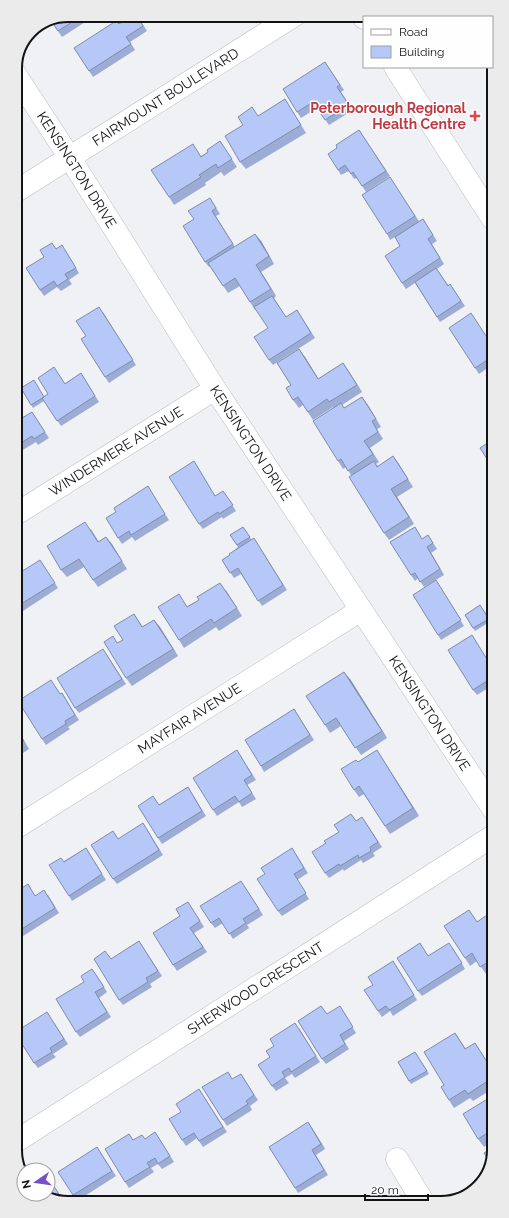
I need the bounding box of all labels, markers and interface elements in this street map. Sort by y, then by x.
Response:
legend [363,16,493,68]
text: Road [399,25,428,39]
street label: FAIRMOUNT BOULEVARD [89,45,242,149]
text: Building [399,45,445,59]
place label: Peterborough Regional Health Centre [310,100,467,132]
street label: KENSINGTON DRIVE [34,109,120,231]
marker: Peterborough Regional Health Centre [469,110,481,122]
street label: KENSINGTON DRIVE [207,382,295,504]
street label: WINDERMERE AVENUE [46,403,186,499]
street label: KENSINGTON DRIVE [386,653,474,774]
street label: MAYFAIR AVENUE [135,680,244,757]
street label: SHERWOOD CRESCENT [185,938,327,1037]
north arrow [16,1162,56,1202]
scale bar [365,1176,428,1202]
text: N [19,1179,34,1190]
text: 20 m [371,1183,399,1197]

